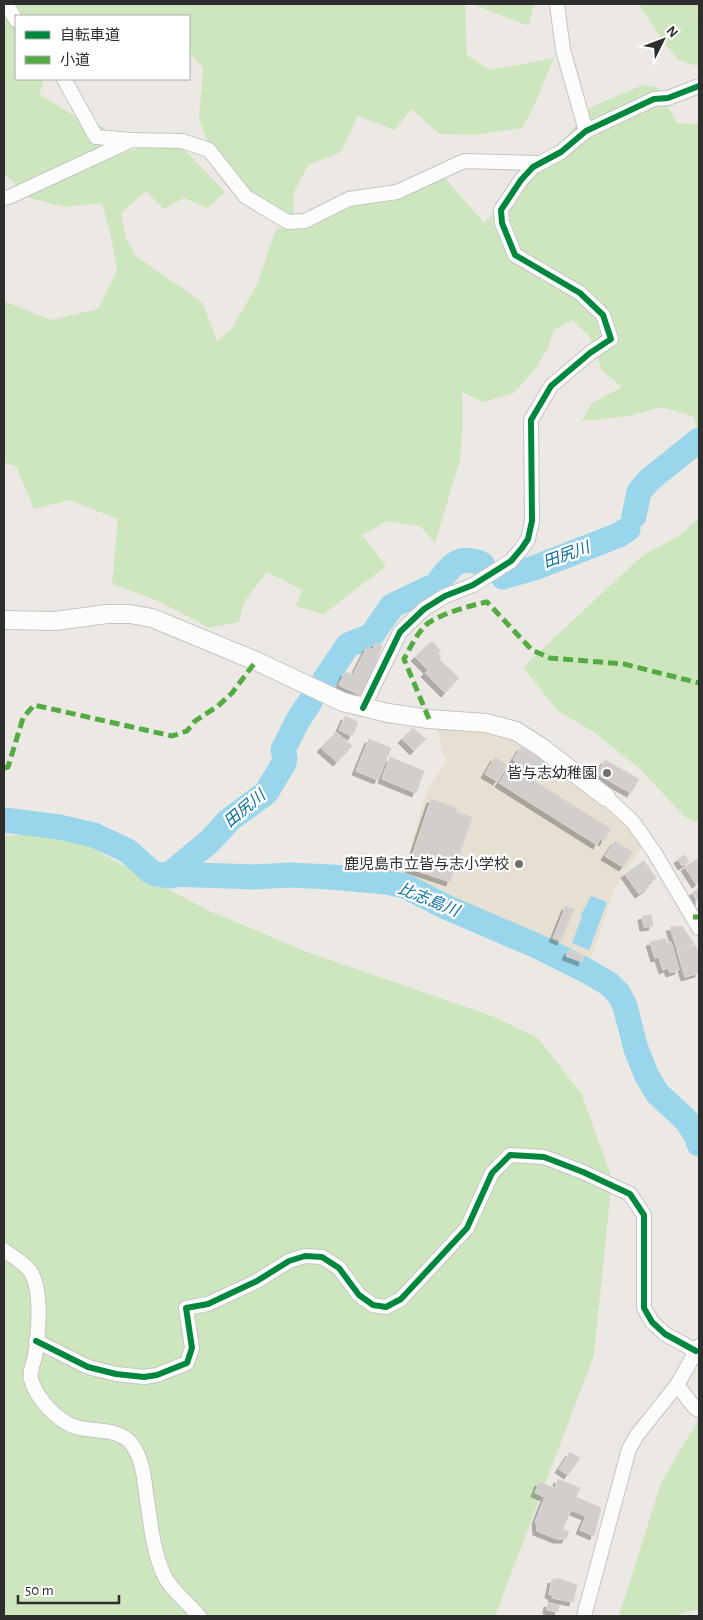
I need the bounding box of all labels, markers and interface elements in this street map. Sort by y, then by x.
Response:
legend [15,15,190,80]
north arrow [638,15,688,65]
text: N [663,24,680,40]
text: 自転車道 [60,27,120,43]
text: 小道 [60,52,90,68]
water label: 田尻川 [541,539,594,571]
place label: 皆与志幼稚園 [507,765,597,781]
marker: 皆与志幼稚園 [601,767,613,779]
water label: 田尻川 [221,786,270,830]
place label: 鹿児島市立皆与志小学校 [344,856,509,872]
marker: 鹿児島市立皆与志小学校 [513,858,525,870]
water label: 比志島川 [396,880,464,920]
scale bar [18,1572,119,1604]
text: 50 m [25,1583,54,1598]

